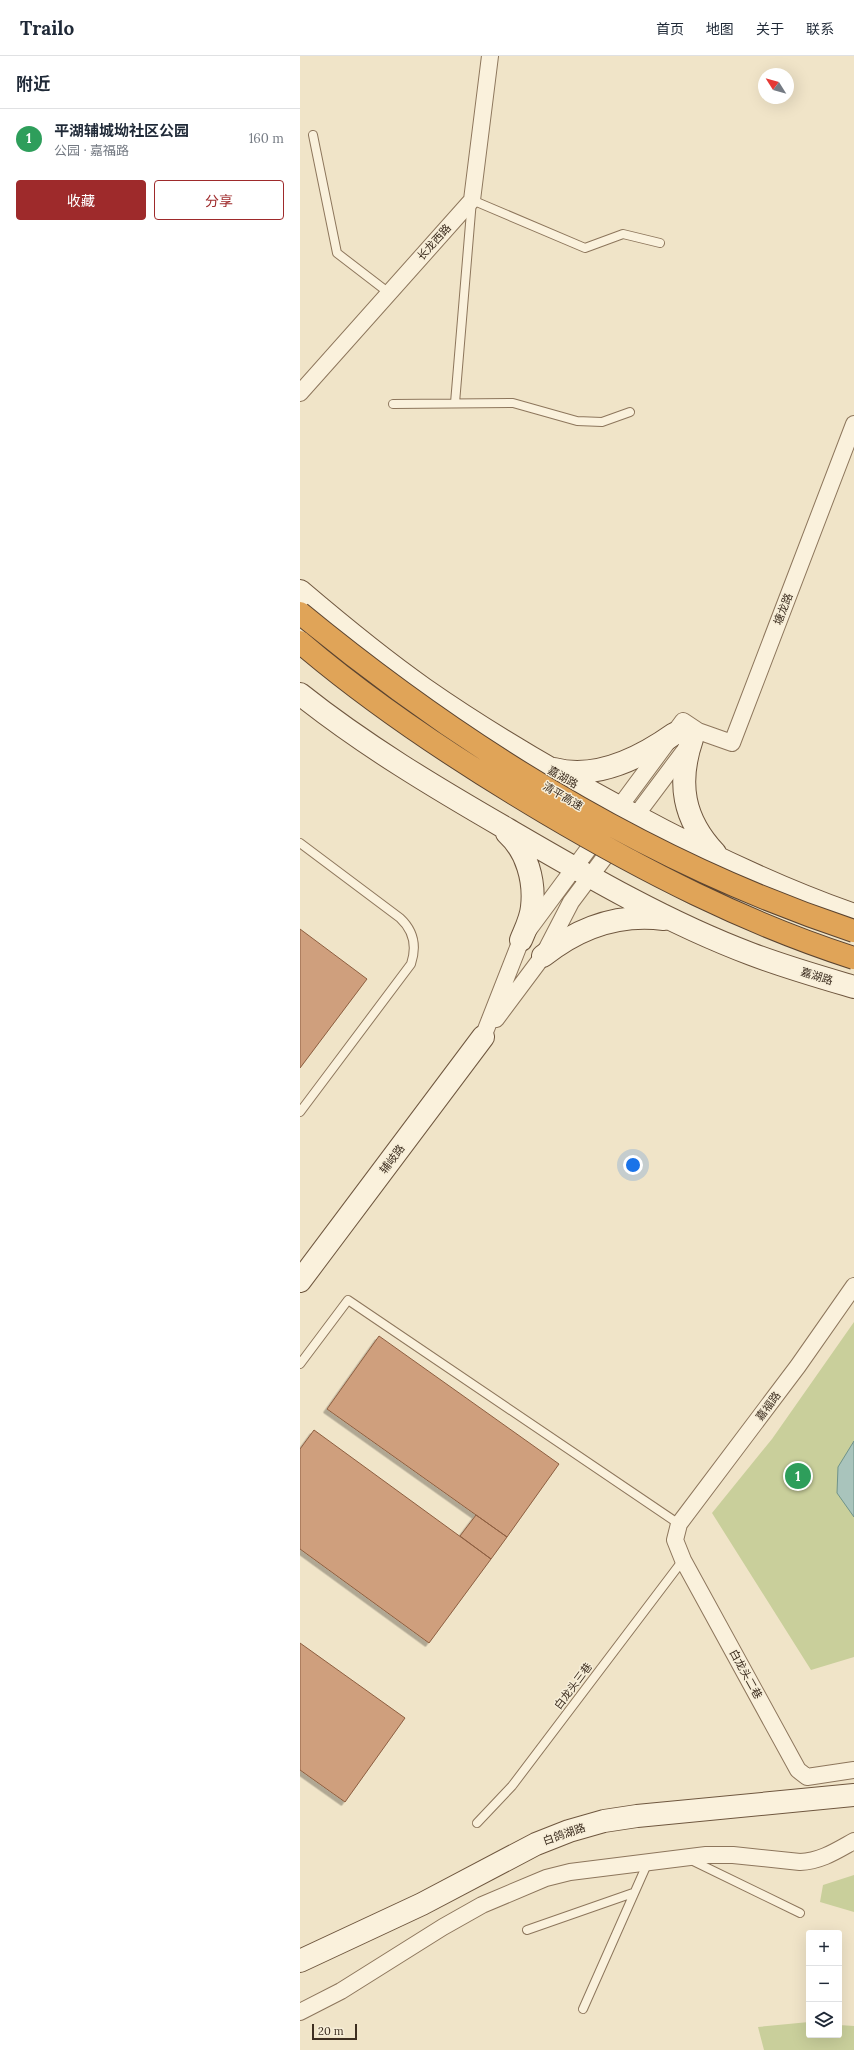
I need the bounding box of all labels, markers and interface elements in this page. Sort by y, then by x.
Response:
text: Trailo [20,16,74,40]
text: 首页 [656,20,684,38]
text: 地图 [706,20,734,38]
text: 关于 [756,20,784,38]
text: 联系 [806,20,834,38]
north arrow [758,68,794,104]
text: 附近 [16,73,50,95]
text: 平湖辅城坳社区公园 [54,121,189,140]
text: 1 [26,130,32,147]
text: 160 m [249,130,284,147]
text: 公园 · 嘉福路 [54,142,129,159]
button: 收藏 [16,180,146,220]
button: 分享 [154,180,284,220]
street label: 长龙西路 [414,221,454,263]
street label: 塘龙路 [771,591,795,627]
street label: 嘉湖路 [545,763,581,791]
street label: 清平高速 [540,779,586,813]
street label: 嘉湖路 [799,964,835,988]
street label: 辅岐路 [376,1142,408,1176]
your location [623,1155,643,1175]
street label: 嘉福路 [752,1389,784,1423]
pin: 1 [785,1461,811,1491]
street label: 白龙头二巷 [727,1647,765,1701]
street label: 白龙头三巷 [551,1660,595,1712]
street label: 白鸽湖路 [541,1820,587,1848]
map controls [806,1930,842,2038]
button: + [806,1930,842,1966]
button: − [806,1966,842,2002]
button: layers [806,2002,842,2038]
scale bar [312,2022,357,2041]
text: 20 m [318,2024,343,2038]

